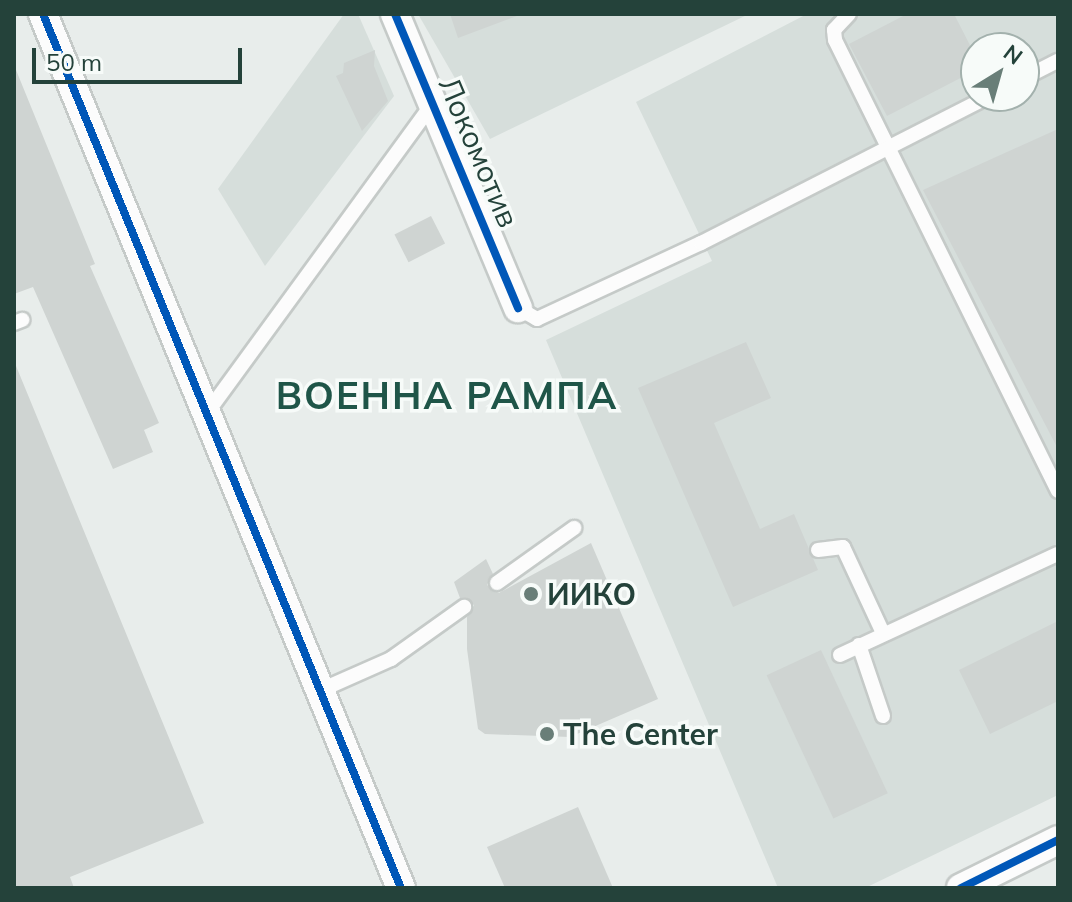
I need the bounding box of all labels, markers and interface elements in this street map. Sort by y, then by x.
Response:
scale bar [36,32,246,82]
north arrow [960,32,1040,112]
text: N [998,38,1028,71]
text: 50 m [46,47,102,77]
street label: Локомотив [431,71,527,233]
district label: ВОЕННА РАМПА [276,373,618,419]
place label: ИИКО [547,576,636,612]
marker: ИИКО [522,585,540,603]
place label: The Center [563,716,718,752]
marker: The Center [538,725,556,743]

